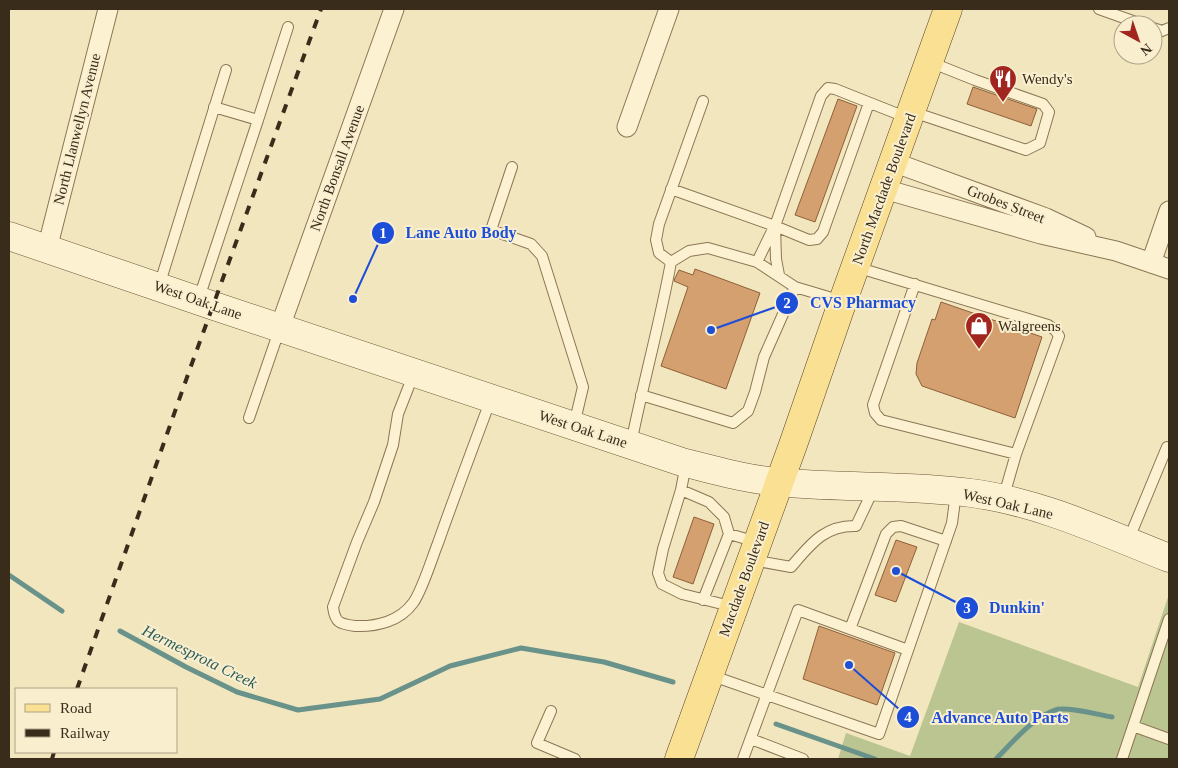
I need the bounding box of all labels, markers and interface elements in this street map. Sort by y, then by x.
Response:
north arrow [1113,15,1163,65]
text: N [1137,41,1155,59]
street label: North Llanwellyn Avenue [50,51,104,206]
restaurant icon: Wendy's [988,64,1018,103]
place label: Wendy's [1022,71,1073,87]
street label: North Bonsall Avenue [307,102,367,233]
street label: North Macdade Boulevard [849,111,919,267]
street label: Grobes Street [965,182,1048,226]
callout: Lane Auto Body [370,217,527,248]
text: Lane Auto Body [405,224,517,242]
text: 1 [379,225,387,241]
street label: West Oak Lane [152,277,244,323]
callout: CVS Pharmacy [775,287,926,318]
text: CVS Pharmacy [810,294,916,312]
text: 2 [783,295,791,311]
shop icon: Walgreens [964,311,994,350]
place label: Walgreens [998,318,1061,334]
street label: West Oak Lane [537,407,630,451]
street label: West Oak Lane [961,486,1055,522]
street label: Macdade Boulevard [716,519,772,639]
callout: Dunkin' [954,592,1055,623]
text: Dunkin' [989,599,1045,616]
text: 3 [963,600,971,616]
water label: Hermesprota Creek [138,621,261,693]
legend [15,688,178,753]
text: Road [60,700,92,716]
callout: Advance Auto Parts [896,702,1079,733]
text: 4 [904,709,912,725]
text: Advance Auto Parts [932,709,1068,726]
text: Railway [60,725,110,741]

